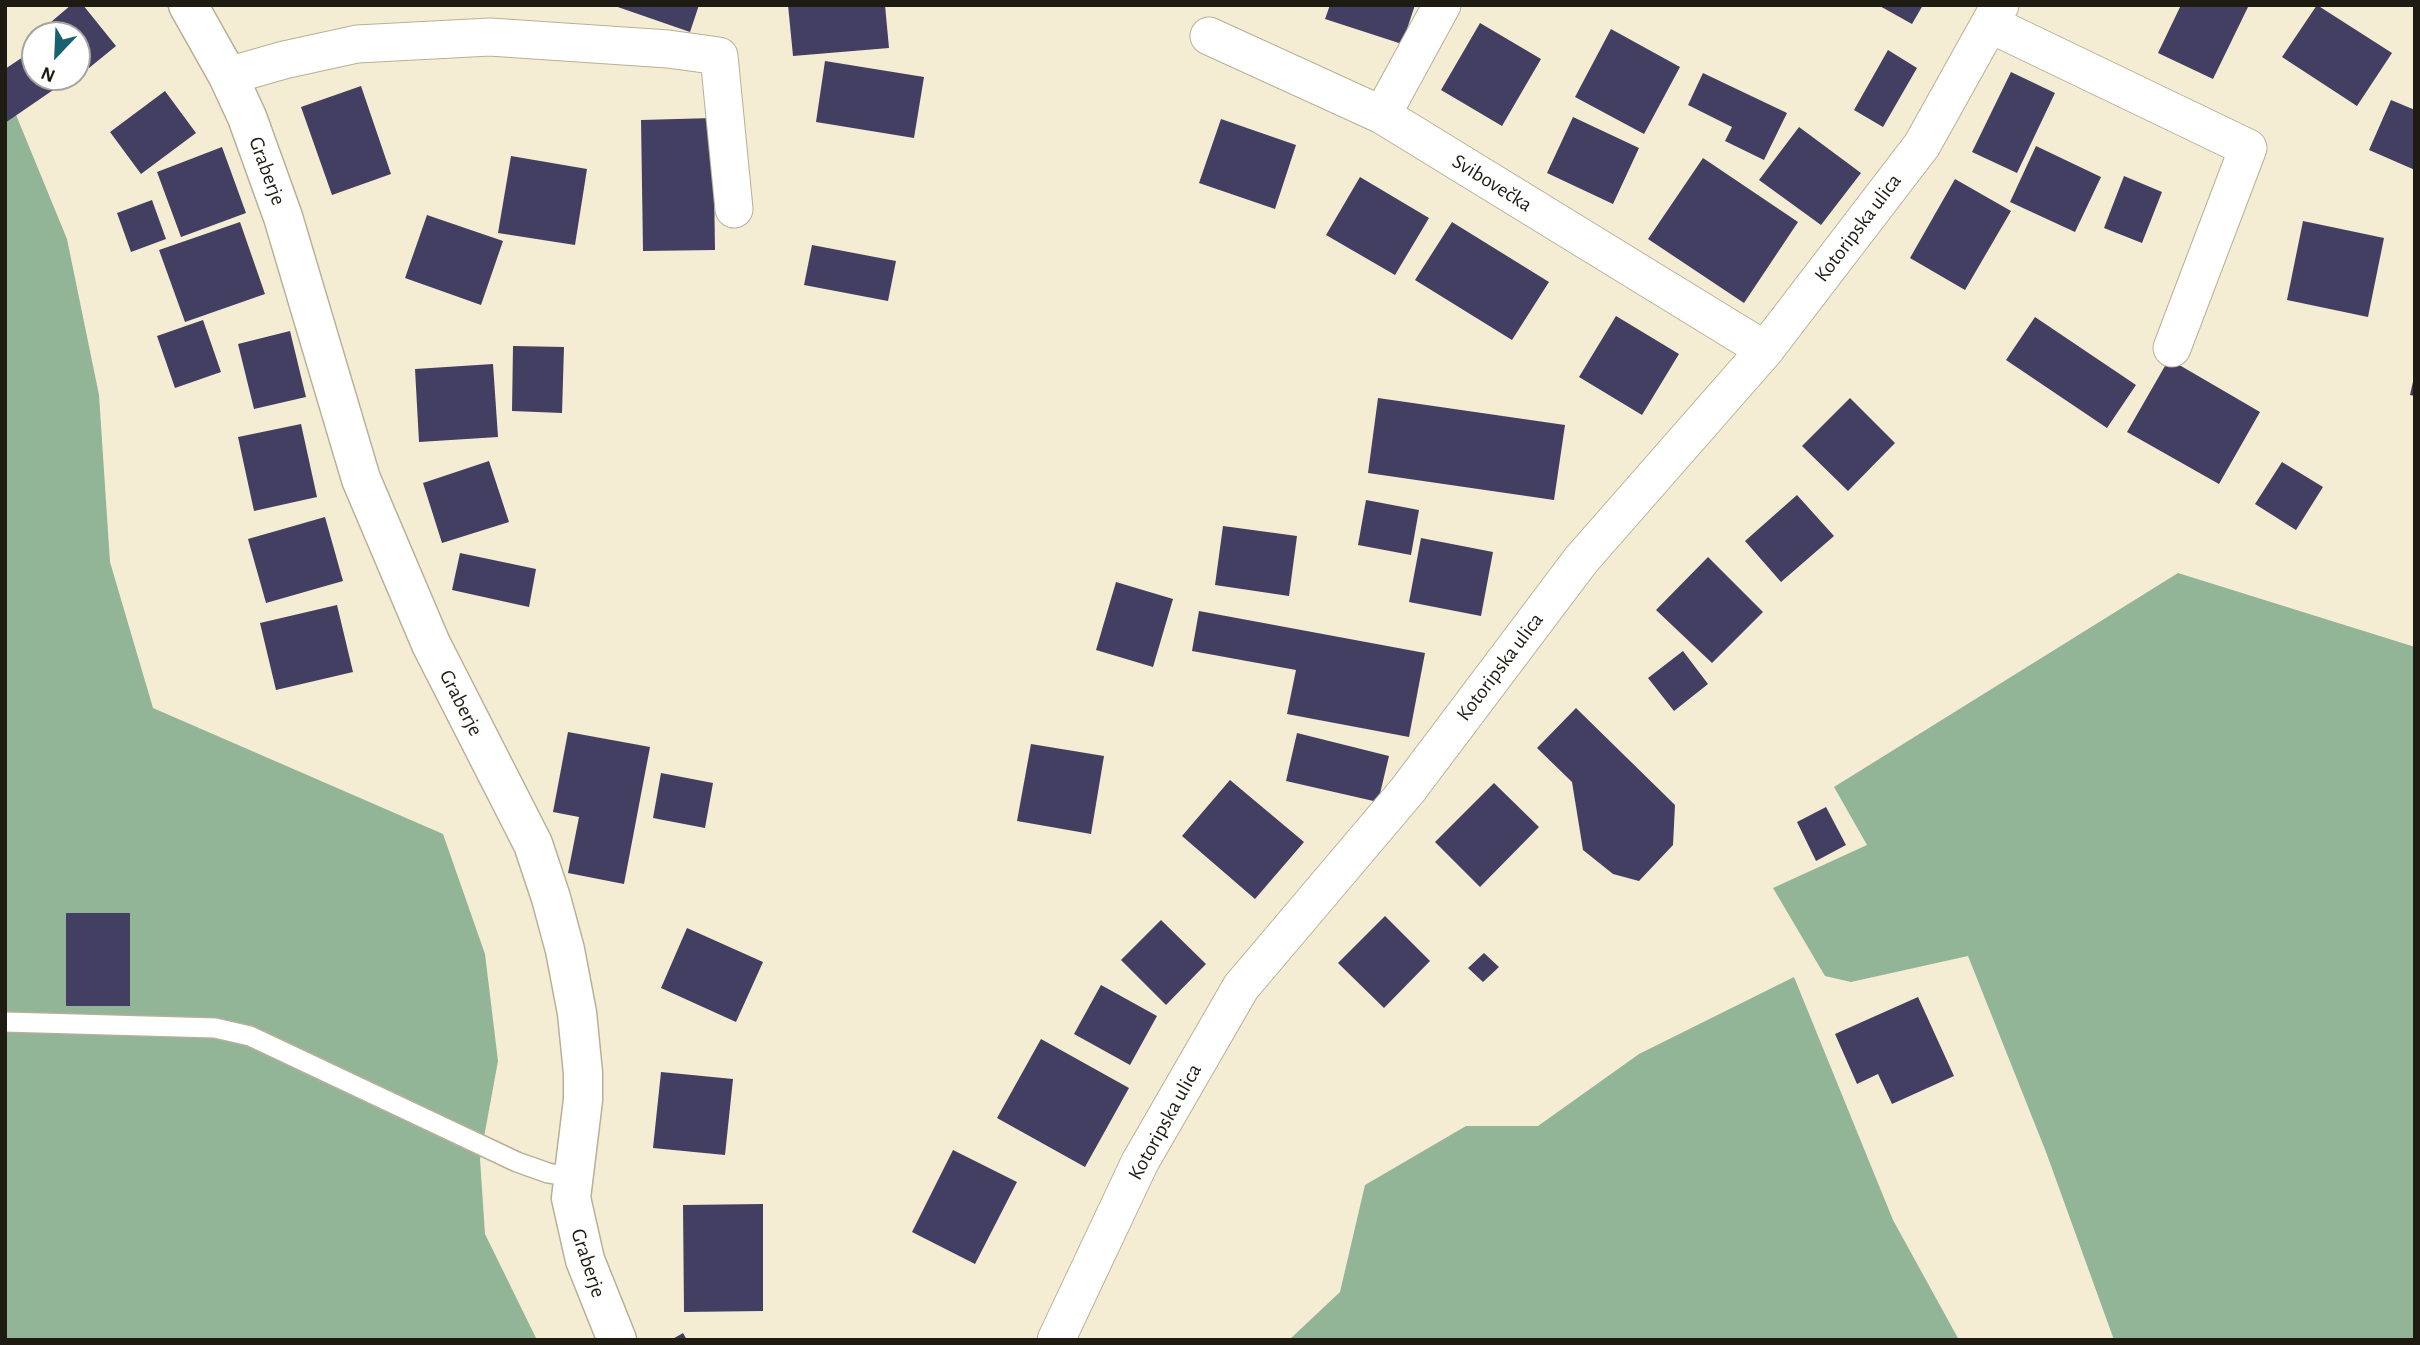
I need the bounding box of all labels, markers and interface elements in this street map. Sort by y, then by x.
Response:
north arrow [21,21,91,91]
text: N [39,63,58,85]
street label: Graberje [243,133,291,209]
street label: Svibovečka [1447,149,1537,217]
street label: Kotoripska ulica [1809,169,1907,287]
street label: Kotoripska ulica [1451,608,1549,726]
street label: Graberje [434,666,488,740]
street label: Kotoripska ulica [1123,1059,1207,1185]
street label: Graberje [565,1225,611,1301]

